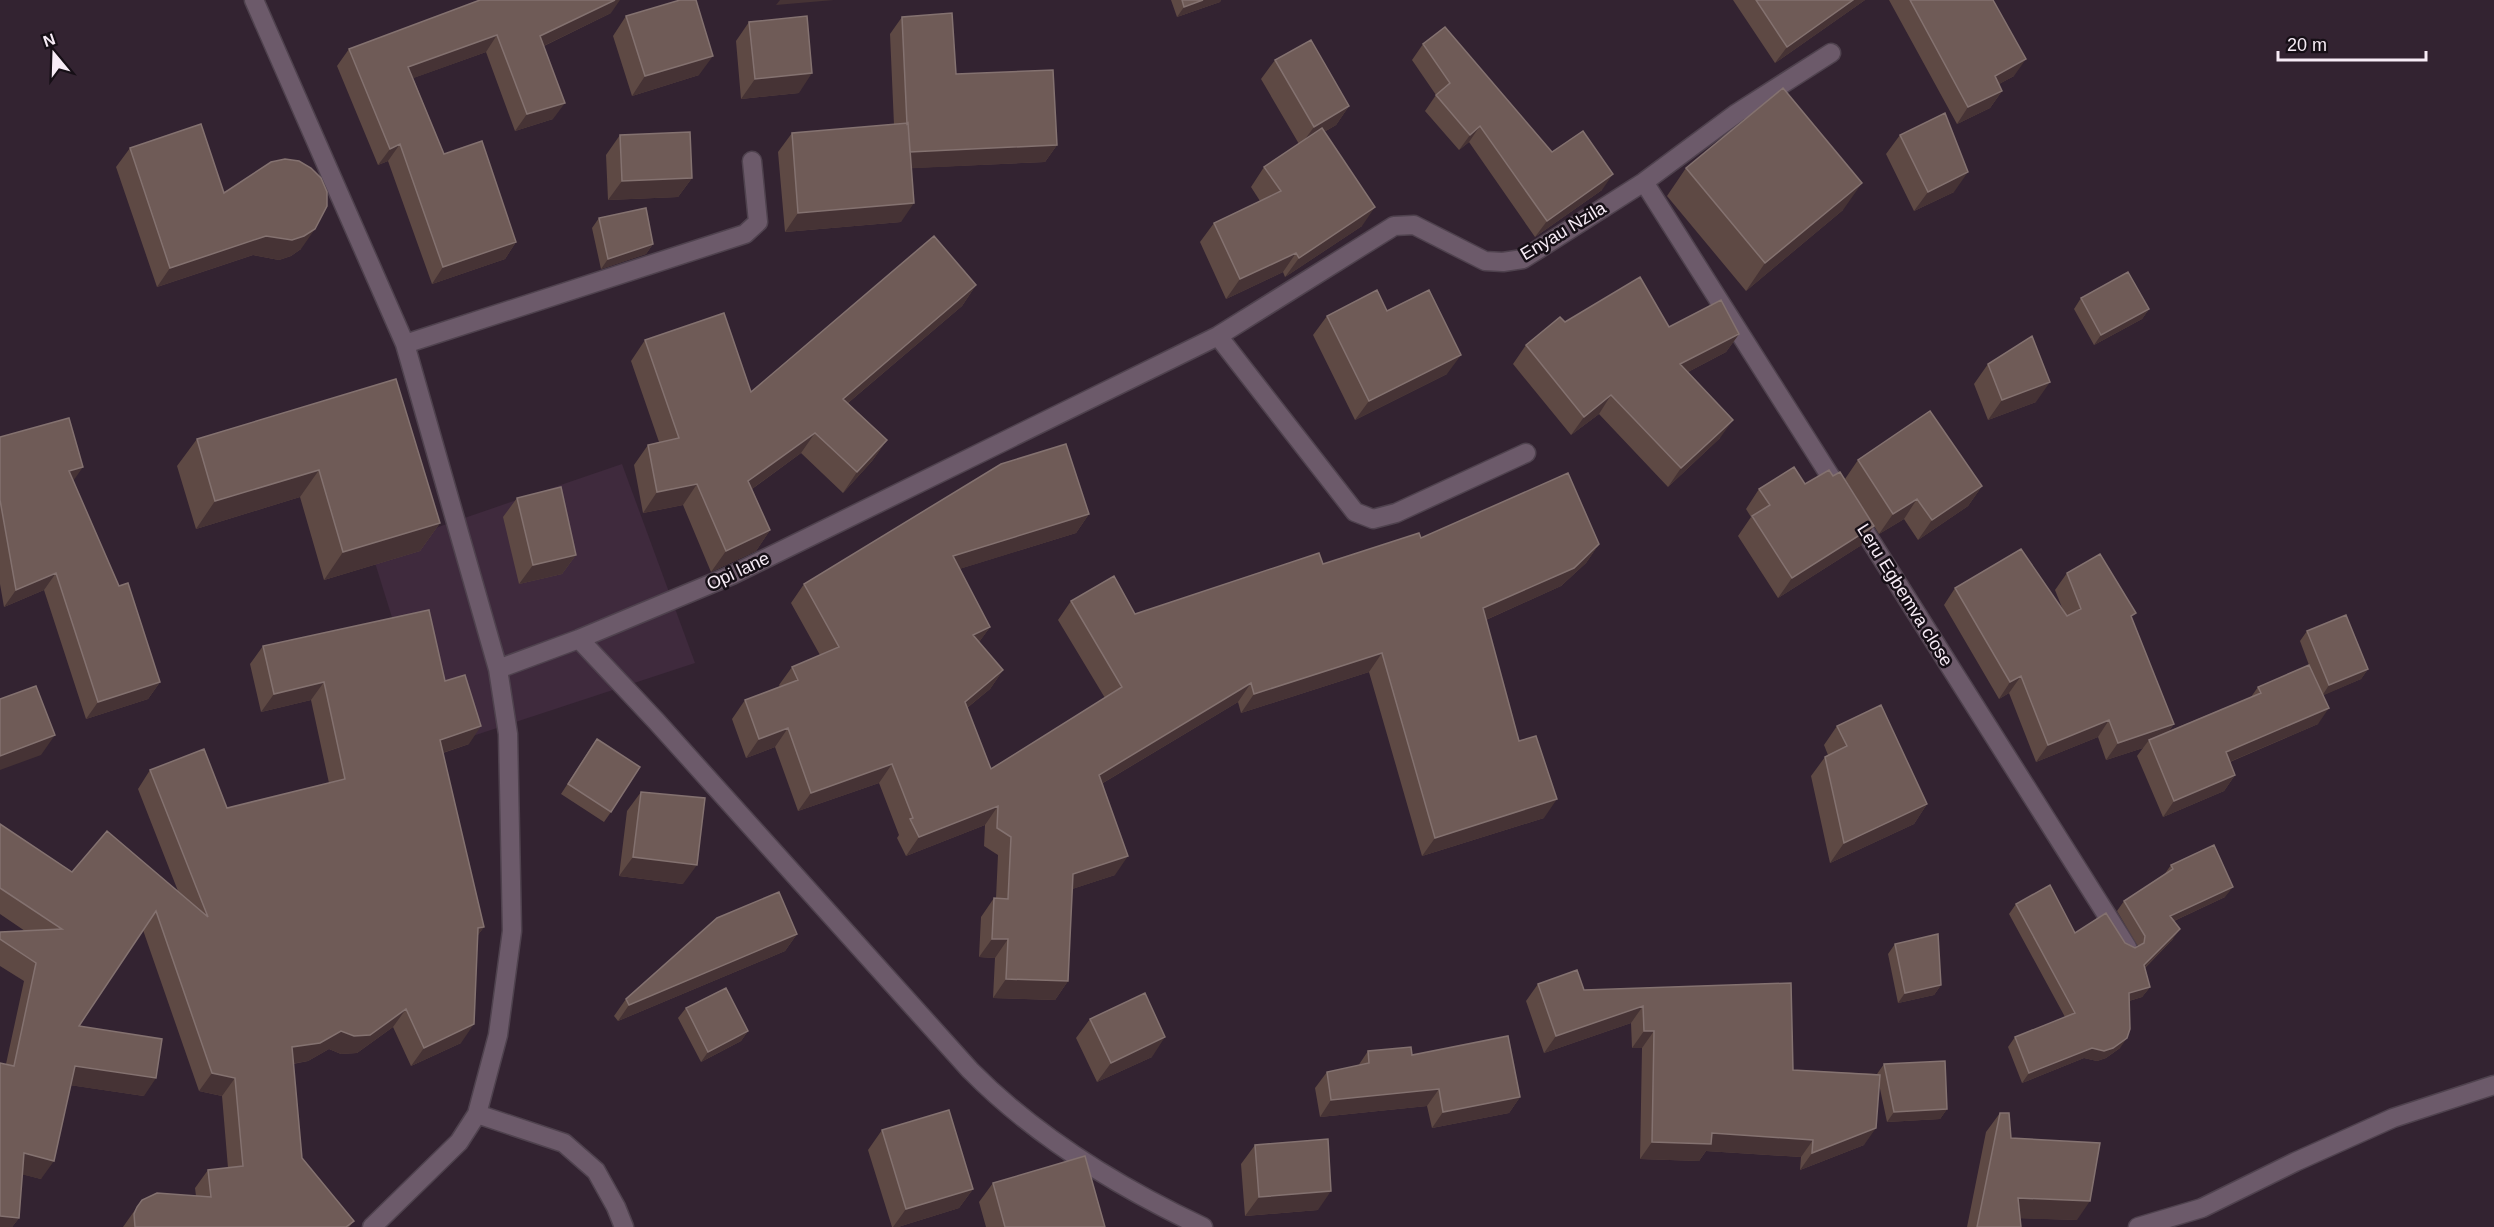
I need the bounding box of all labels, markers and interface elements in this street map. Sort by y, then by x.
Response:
north arrow [24,24,84,84]
scale bar [2278,24,2426,62]
text: N [41,30,58,50]
text: 20 m [2287,35,2327,55]
street label: Enyau Nzila [1517,197,1610,264]
street label: Leru Egbemva close [1853,520,1957,670]
street label: Opi lane [703,548,773,594]

